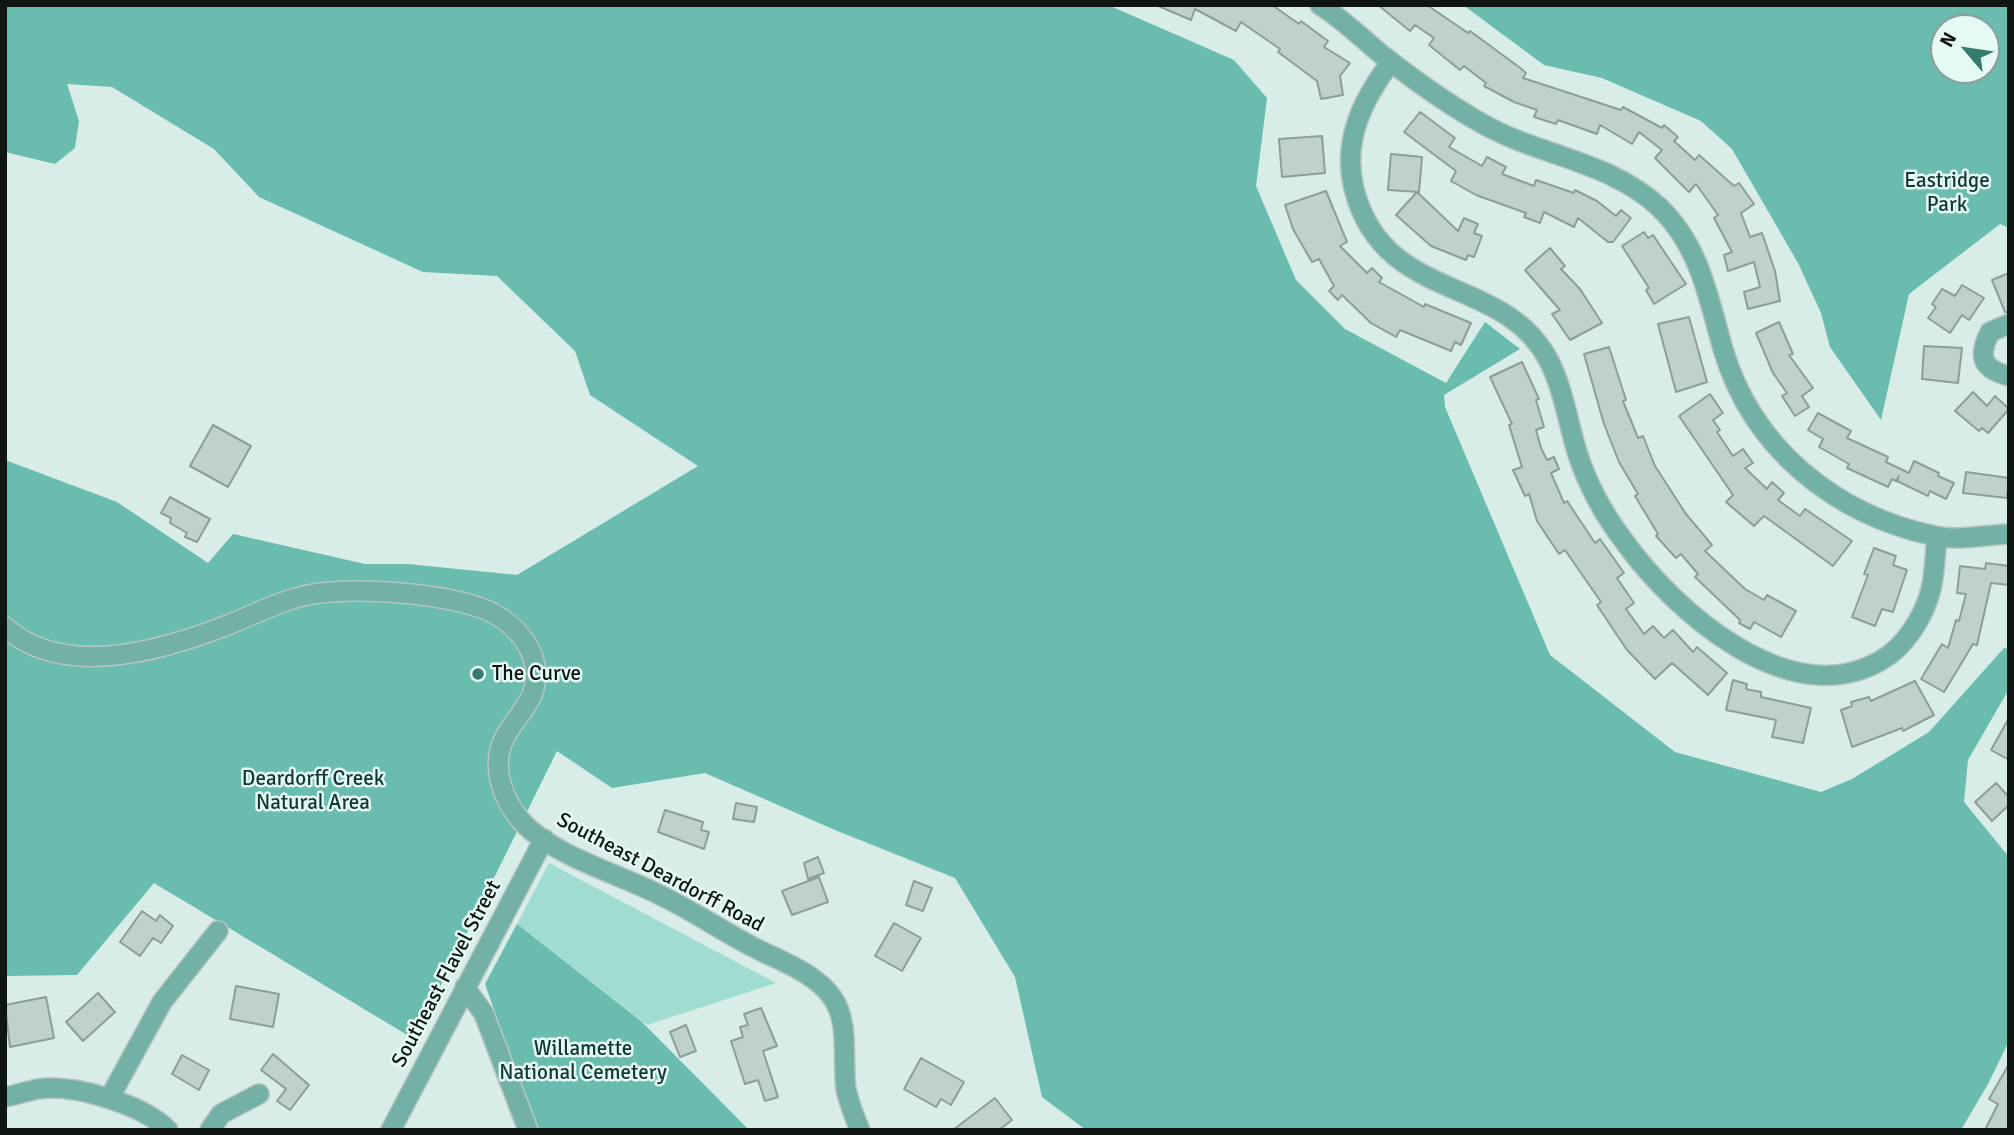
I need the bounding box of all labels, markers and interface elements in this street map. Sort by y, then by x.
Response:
north arrow [1930,14,2000,84]
text: N [1935,28,1962,51]
park label: Eastridge Park [1904,168,1990,218]
place label: The Curve [492,661,581,687]
marker: The Curve [470,666,486,682]
park label: Deardorff Creek Natural Area [242,766,384,816]
street label: Southeast Deardorff Road [552,808,768,938]
street label: Southeast Flavel Street [387,876,507,1072]
park label: Willamette National Cemetery [499,1036,667,1086]

